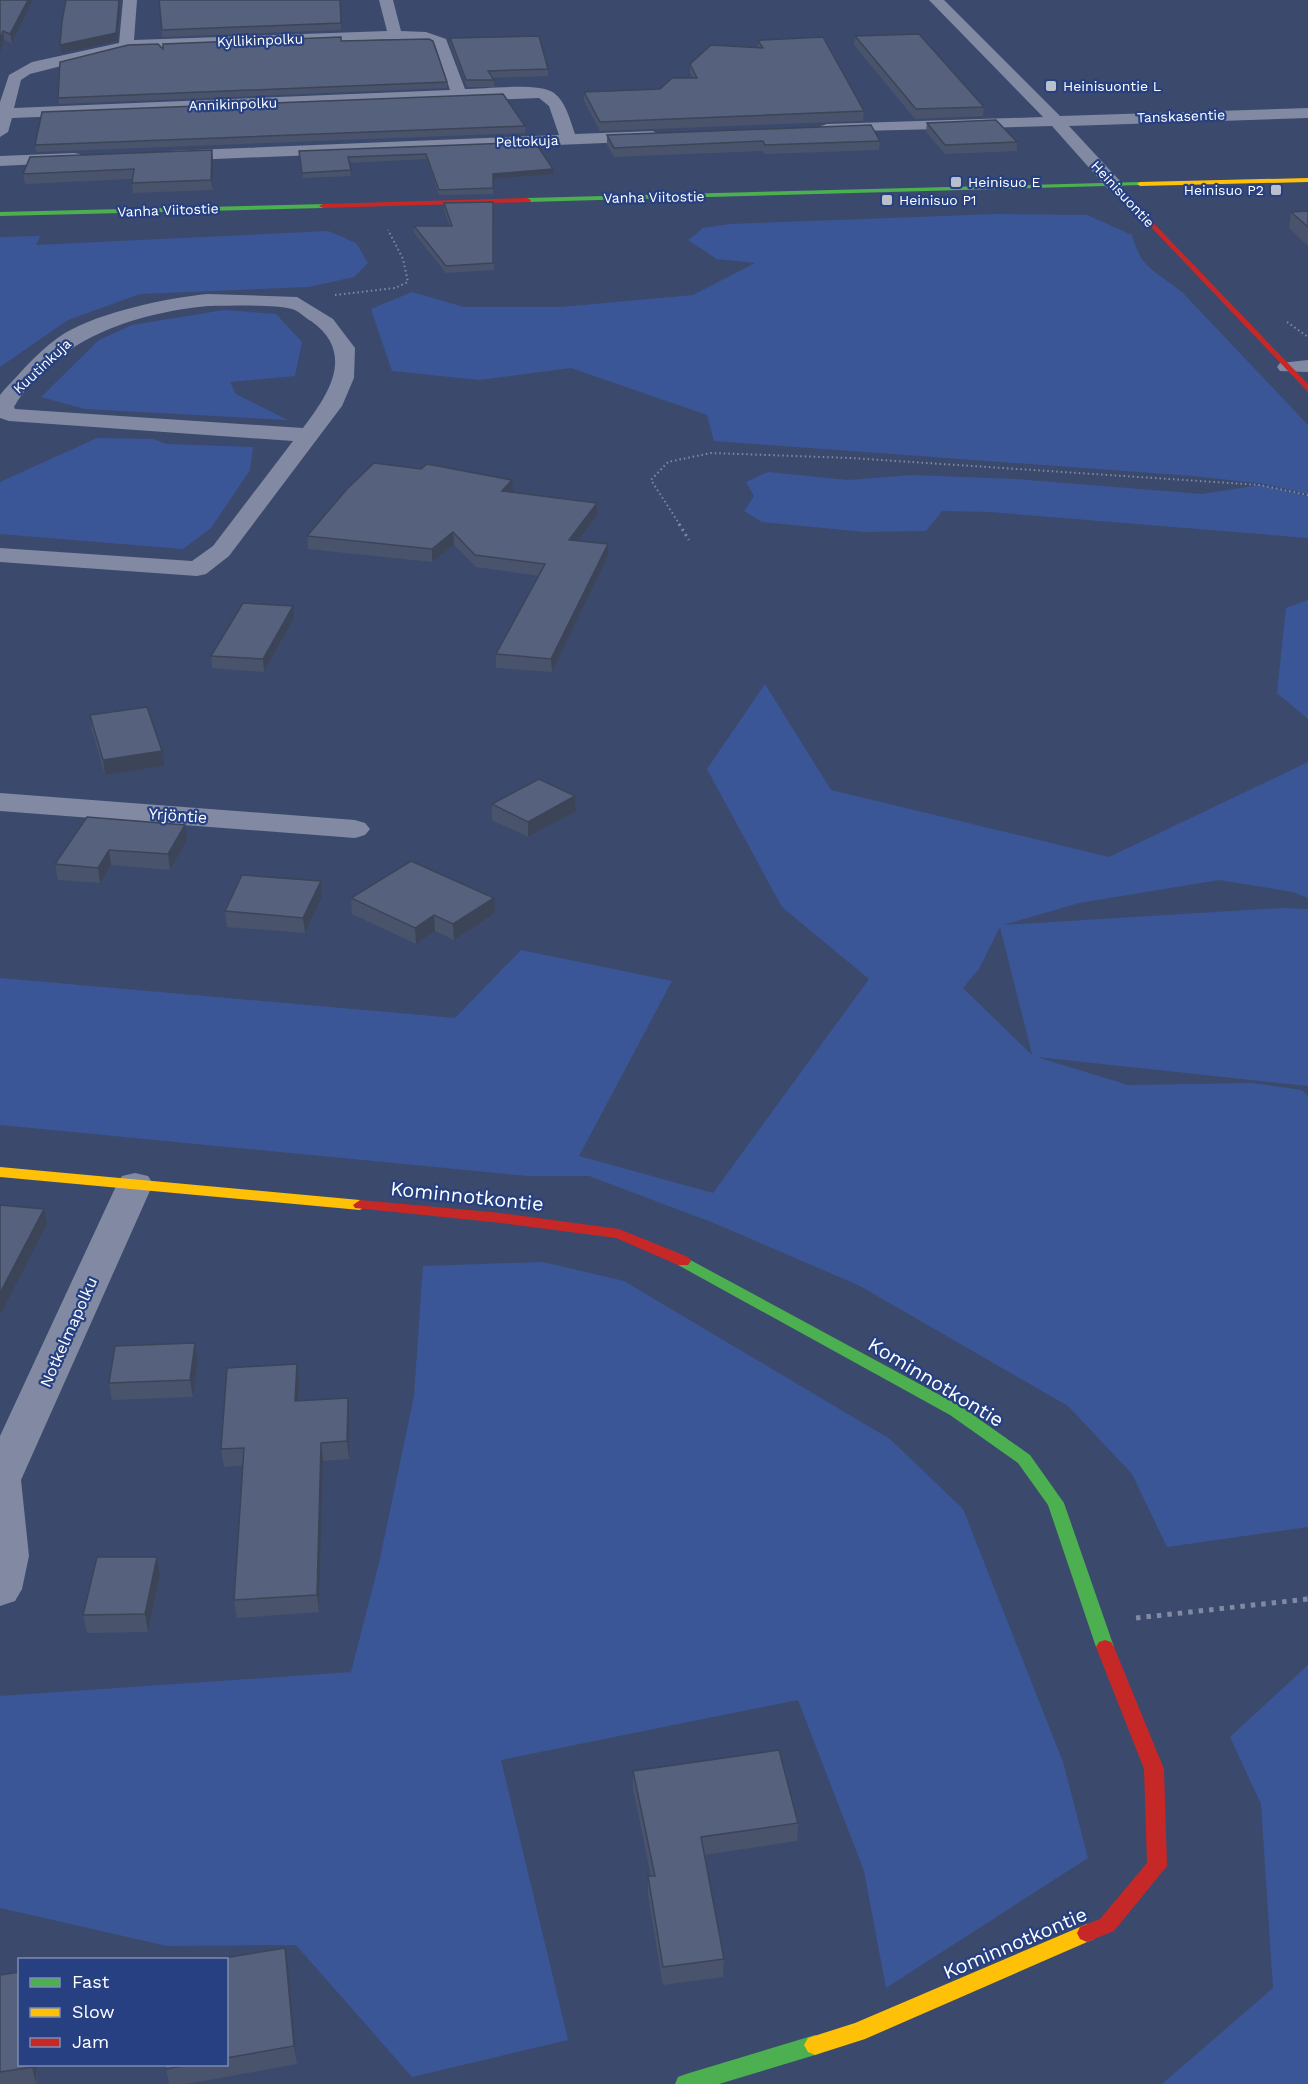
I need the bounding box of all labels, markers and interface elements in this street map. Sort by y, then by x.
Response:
street label: Kyllikinpolku [217,30,303,50]
place label: Heinisuontie L [1063,78,1161,94]
marker: Heinisuontie L [1044,79,1058,93]
street label: Annikinpolku [188,94,278,114]
street label: Tanskasentie [1137,106,1225,126]
street label: Peltokuja [495,132,559,150]
street label: Heinisuontie [1088,157,1158,231]
place label: Heinisuo E [968,174,1041,190]
marker: Heinisuo E [949,175,963,189]
place label: Heinisuo P2 [1184,182,1264,198]
marker: Heinisuo P2 [1269,183,1283,197]
street label: Vanha Viitostie [603,188,705,206]
place label: Heinisuo P1 [899,192,977,208]
marker: Heinisuo P1 [880,193,894,207]
street label: Vanha Viitostie [117,200,219,220]
street label: Kuutinkuja [10,335,74,397]
street label: Yrjöntie [148,804,208,827]
street label: Kominnotkontie [389,1176,545,1216]
street label: Notkelmapolku [36,1274,101,1390]
street label: Kominnotkontie [864,1332,1008,1432]
street label: Kominnotkontie [939,1902,1091,1984]
legend [18,1958,228,2066]
text: Fast [72,1971,110,1992]
text: Slow [72,2001,115,2022]
text: Jam [72,2031,109,2052]

